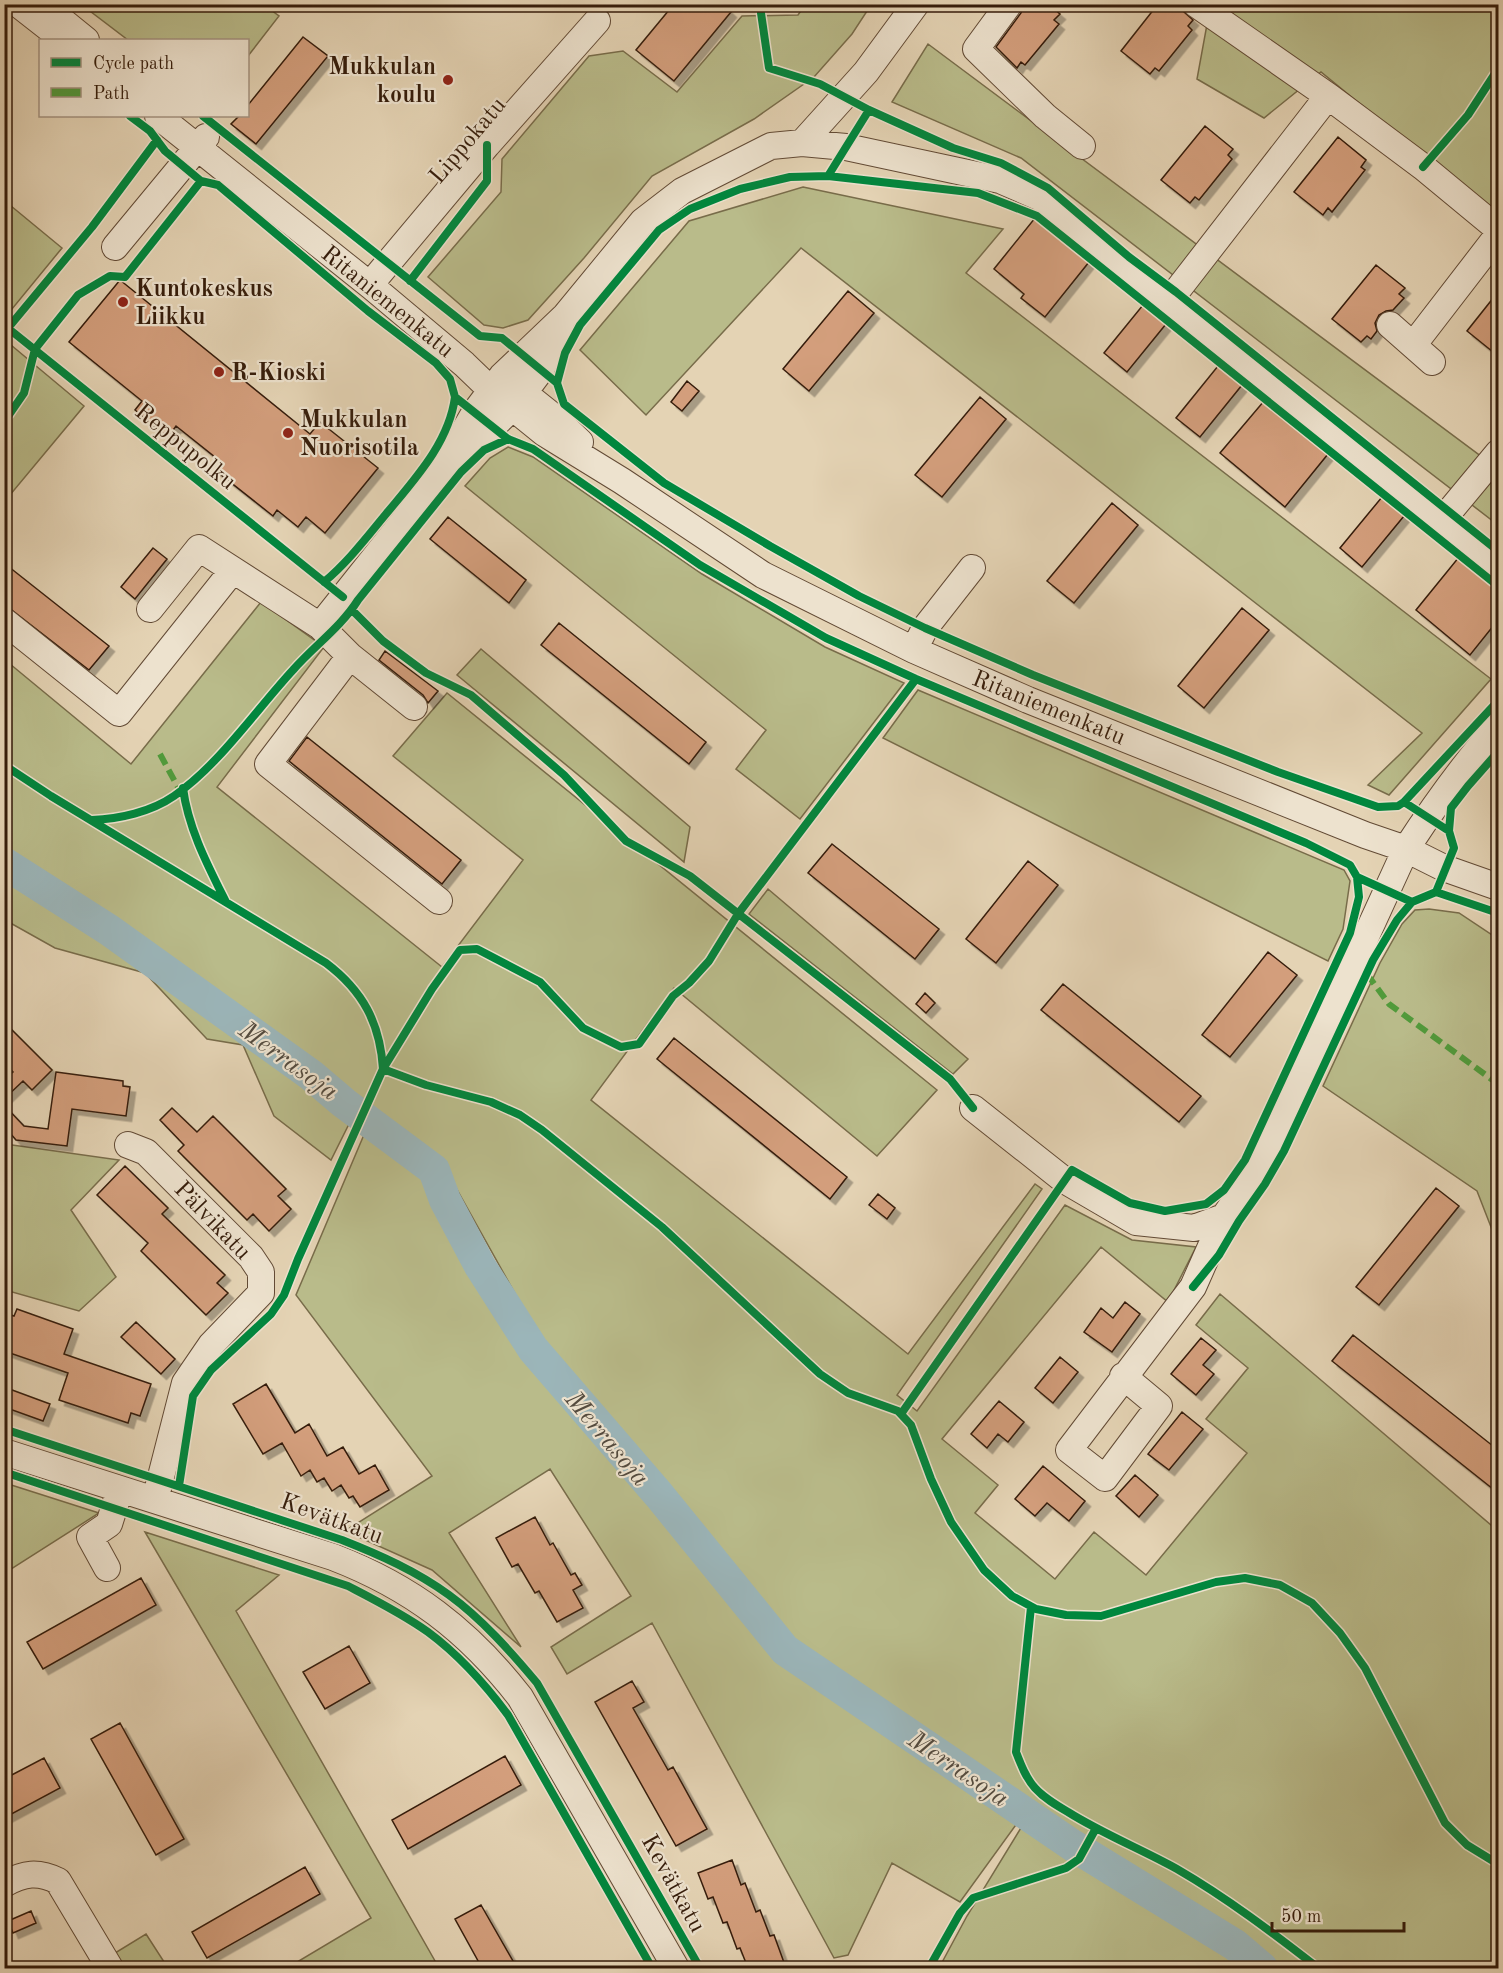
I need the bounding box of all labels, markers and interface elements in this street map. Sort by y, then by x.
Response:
legend [39,39,249,117]
text: Cycle path [93,55,174,73]
place label: Mukkulan koulu [328,56,436,108]
marker: Mukkulan koulu [441,73,455,87]
text: Path [93,85,130,103]
street label: Lippokatu [426,93,512,189]
street label: Ritaniemenkatu [316,242,458,363]
place label: Kuntokeskus Liikku [135,278,273,330]
marker: Kuntokeskus Liikku [116,295,130,309]
place label: R-Kioski [231,362,326,386]
marker: R-Kioski [212,365,226,379]
street label: Reppupolku [130,400,240,495]
place label: Mukkulan Nuorisotila [300,409,419,461]
marker: Mukkulan Nuorisotila [281,426,295,440]
street label: Ritaniemenkatu [968,667,1128,751]
water label: Merrasoja [233,1017,342,1106]
street label: Pälvikatu [169,1178,255,1265]
water label: Merrasoja [559,1386,654,1492]
street label: Kevätkatu [277,1490,386,1550]
water label: Merrasoja [902,1726,1013,1813]
street label: Kevätkatu [636,1831,709,1937]
scale bar [1272,1895,1404,1933]
text: 50 m [1281,1908,1321,1926]

